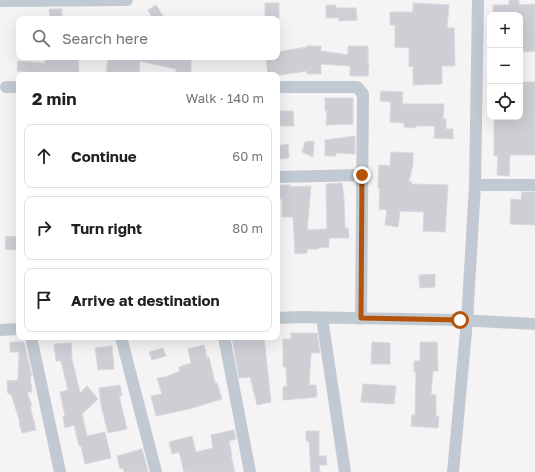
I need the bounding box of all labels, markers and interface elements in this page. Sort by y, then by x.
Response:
map controls [487,12,523,120]
button: + [487,12,523,48]
search box [16,16,280,60]
icon: search [30,27,52,49]
text: Search here [62,29,148,47]
button: − [487,48,523,84]
button: locate [487,84,523,120]
text: 2 min [32,88,76,109]
text: Walk · 140 m [186,90,264,106]
icon: ahead [33,145,55,167]
text: Continue [71,147,137,165]
text: 60 m [232,148,263,164]
route end [353,166,371,184]
icon: right [33,217,55,239]
text: Turn right [71,219,142,237]
text: 80 m [232,220,263,236]
icon: arrive [33,289,55,311]
text: Arrive at destination [71,291,220,309]
route start [451,311,469,329]

